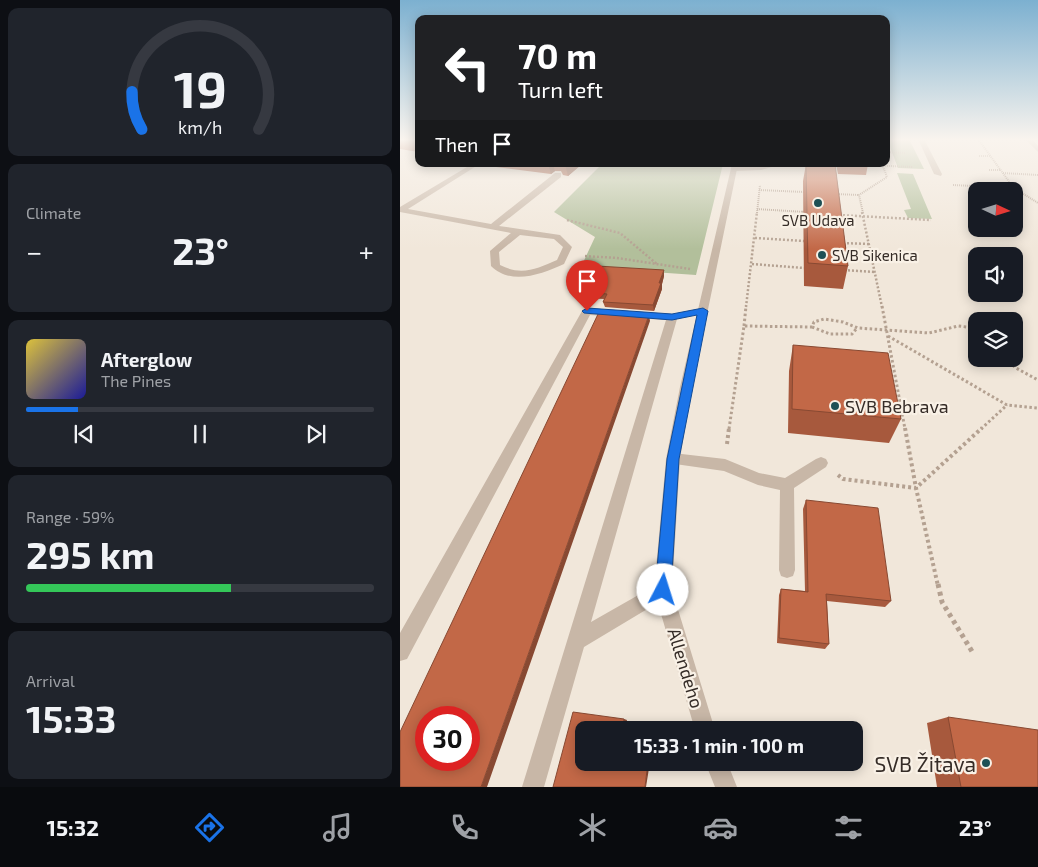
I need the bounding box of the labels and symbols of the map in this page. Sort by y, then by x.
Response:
north arrow [968,182,1022,238]
marker: SVB Udava [812,197,824,209]
place label: SVB Udava [781,211,855,229]
place label: SVB Sikenica [832,246,918,264]
marker: SVB Sikenica [816,249,828,261]
pin [566,260,608,311]
place label: SVB Bebrava [845,395,949,417]
marker: SVB Bebrava [829,400,841,412]
position arrow [636,563,688,615]
street label: Allendeho [663,625,709,711]
speed limit sign: 30 [415,706,480,771]
place label: SVB Žitava [875,751,976,776]
marker: SVB Žitava [980,757,992,769]

